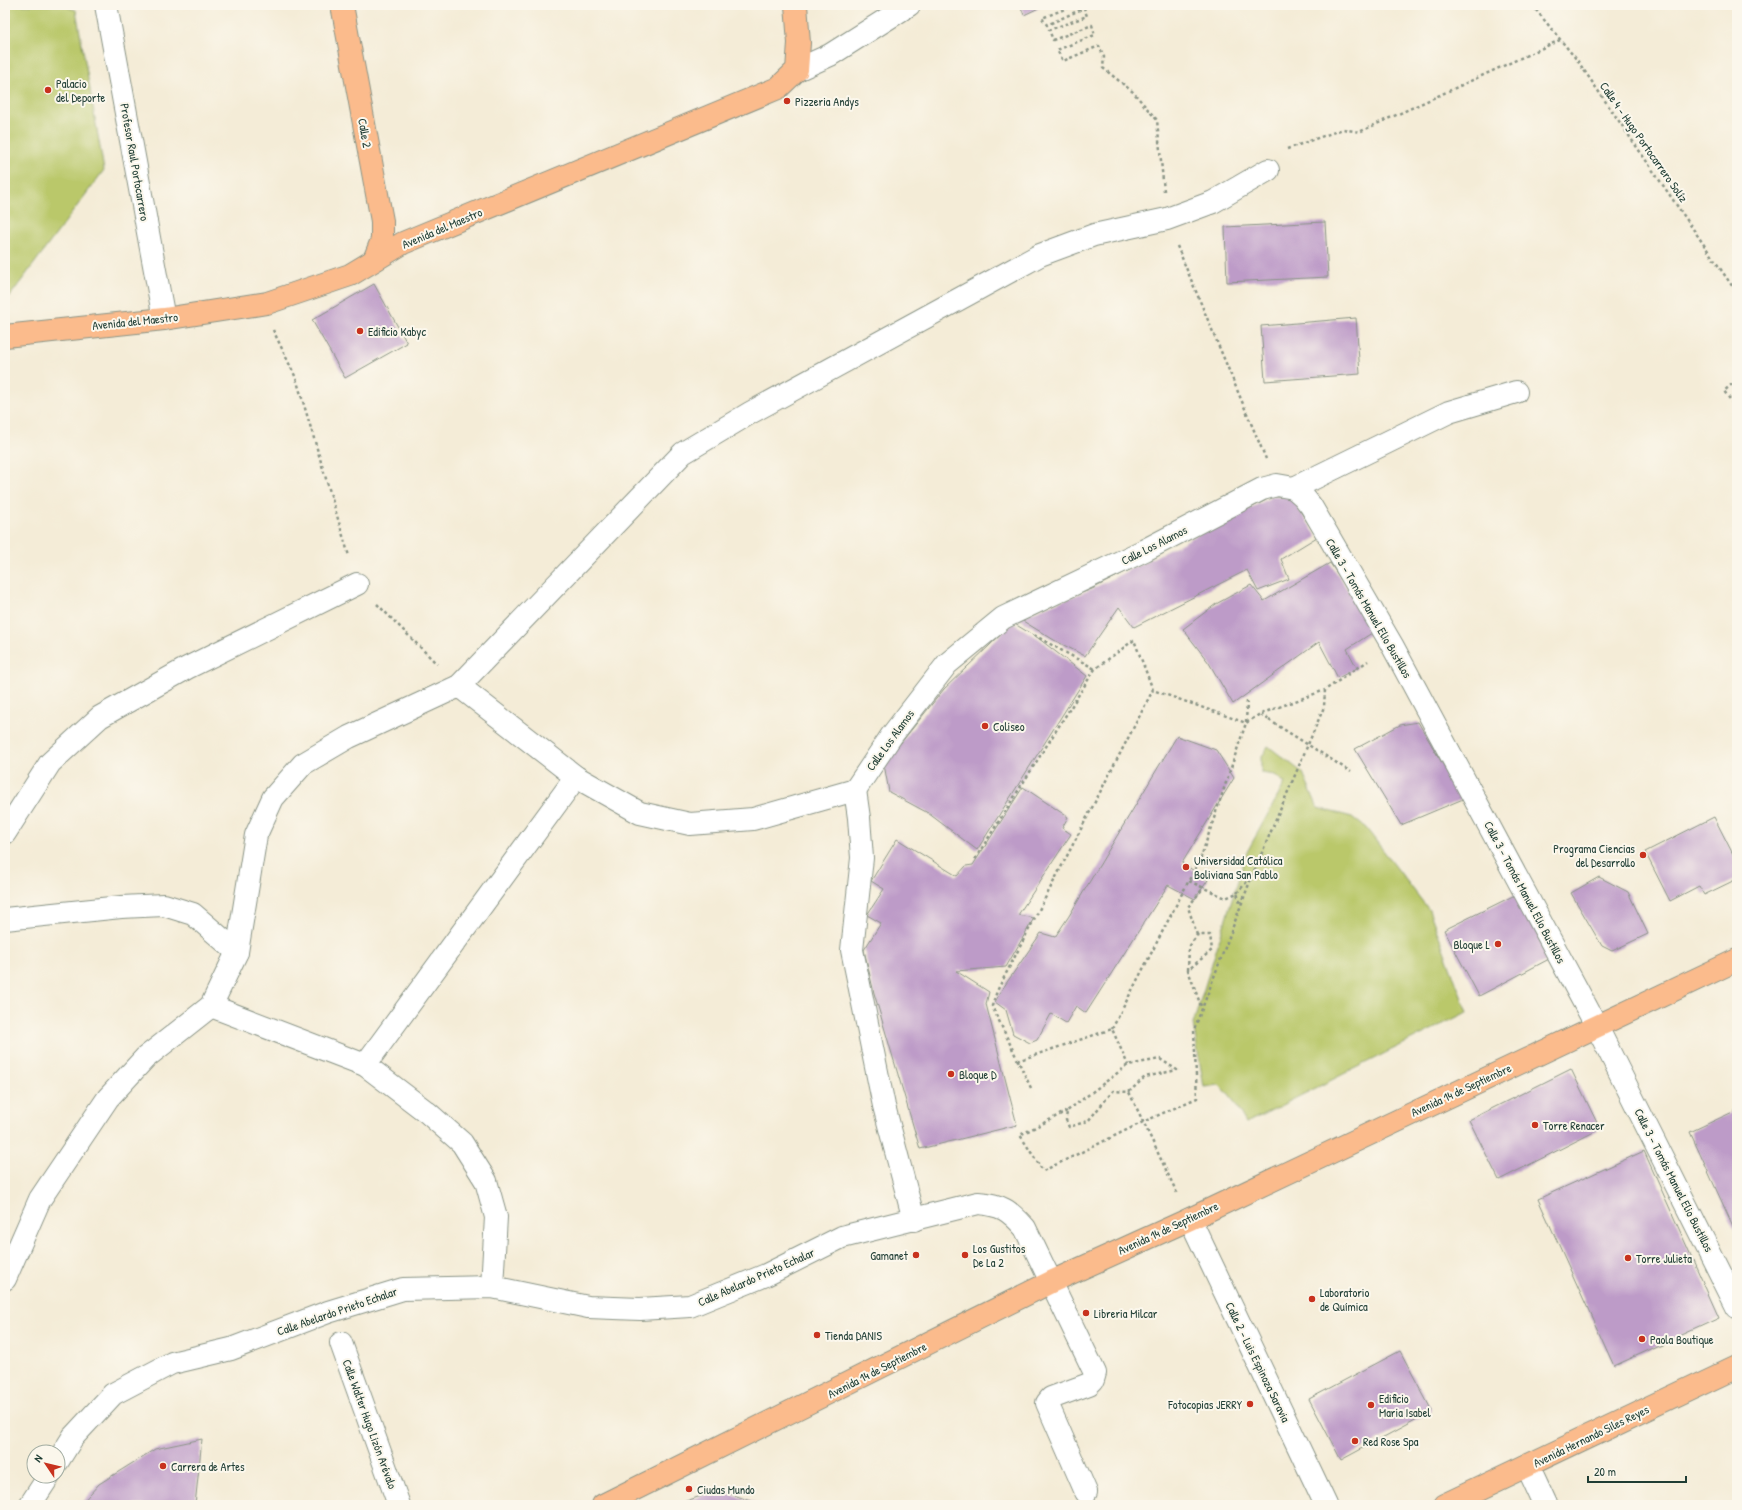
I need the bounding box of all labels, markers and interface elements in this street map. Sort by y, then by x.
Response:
place label: Palacio del Deporte [56,75,106,106]
street label: Calle 4 - Hugo Portocarrero Solíz [1596,78,1692,206]
marker: Palacio del Deporte [43,85,53,95]
place label: Pizzeria Andys [795,93,859,110]
marker: Pizzeria Andys [782,96,792,106]
street label: Profesor Raul Portocarrero [116,102,154,222]
street label: Calle 2 [354,117,376,149]
street label: Avenida del Maestro [399,203,485,253]
street label: Avenida del Maestro [91,308,179,334]
place label: Edificio Kabyc [368,323,426,340]
marker: Edificio Kabyc [355,326,365,336]
street label: Calle Los Alamos [1118,521,1190,569]
street label: Calle 3 - Tomás Manuel Elio Bustillos [1322,535,1416,681]
street label: Calle Los Alamos [862,706,918,774]
place label: Coliseo [993,718,1025,735]
marker: Coliseo [980,721,990,731]
street label: Calle 3 - Tomás Manuel Elio Bustillos [1480,818,1570,966]
place label: Programa Ciencias del Desarrollo [1553,840,1635,871]
marker: Programa Ciencias del Desarrollo [1638,850,1648,860]
place label: Universidad Católica Boliviana San Pablo [1194,852,1283,883]
marker: Universidad Católica Boliviana San Pablo [1181,862,1191,872]
place label: Bloque L [1454,936,1491,953]
marker: Bloque L [1493,939,1503,949]
street label: Avenida 14 de Septiembre [1408,1059,1514,1121]
place label: Bloque D [959,1066,997,1083]
marker: Bloque D [946,1069,956,1079]
street label: Calle 3 - Tomás Manuel Elio Bustillos [1630,1105,1718,1255]
place label: Torre Renacer [1543,1117,1605,1134]
marker: Torre Renacer [1530,1120,1540,1130]
street label: Avenida 14 de Septiembre [1115,1197,1221,1259]
place label: Los Gustitos De La 2 [973,1240,1026,1271]
street label: Calle Abelardo Prieto Echalar [695,1243,817,1310]
place label: Gamanet [870,1247,909,1264]
marker: Gamanet [911,1250,921,1260]
marker: Los Gustitos De La 2 [960,1250,970,1260]
place label: Torre Julieta [1636,1250,1692,1267]
marker: Torre Julieta [1623,1253,1633,1263]
street label: Calle Abelardo Prieto Echalar [275,1282,400,1340]
place label: Laboratorio de Química [1320,1284,1370,1315]
marker: Laboratorio de Química [1307,1294,1317,1304]
street label: Calle 2 - Luis Espinoza Saravia [1222,1299,1295,1425]
place label: Libreria Milcar [1094,1305,1158,1322]
marker: Libreria Milcar [1081,1308,1091,1318]
place label: Tienda DANIS [825,1327,882,1344]
marker: Tienda DANIS [812,1330,822,1340]
place label: Paola Boutique [1650,1331,1714,1348]
marker: Paola Boutique [1637,1334,1647,1344]
street label: Avenida 14 de Septiembre [825,1338,930,1402]
street label: Calle Walter Hugo Lizón Arévalo [339,1357,401,1491]
place label: Edificio Maria Isabel [1379,1390,1431,1421]
place label: Fotocopias JERRY [1167,1396,1243,1413]
marker: Fotocopias JERRY [1245,1399,1255,1409]
marker: Edificio Maria Isabel [1366,1400,1376,1410]
street label: Avenida Hernando Siles Reyes [1530,1400,1652,1471]
place label: Red Rose Spa [1363,1433,1419,1450]
marker: Red Rose Spa [1350,1436,1360,1446]
north arrow [26,1444,66,1484]
text: N [30,1452,45,1465]
place label: Carrera de Artes [171,1458,245,1475]
scale bar [1588,1458,1686,1484]
marker: Carrera de Artes [158,1461,168,1471]
text: 20 m [1594,1463,1616,1480]
place label: Ciudas Mundo [697,1481,755,1498]
marker: Ciudas Mundo [684,1484,694,1494]

